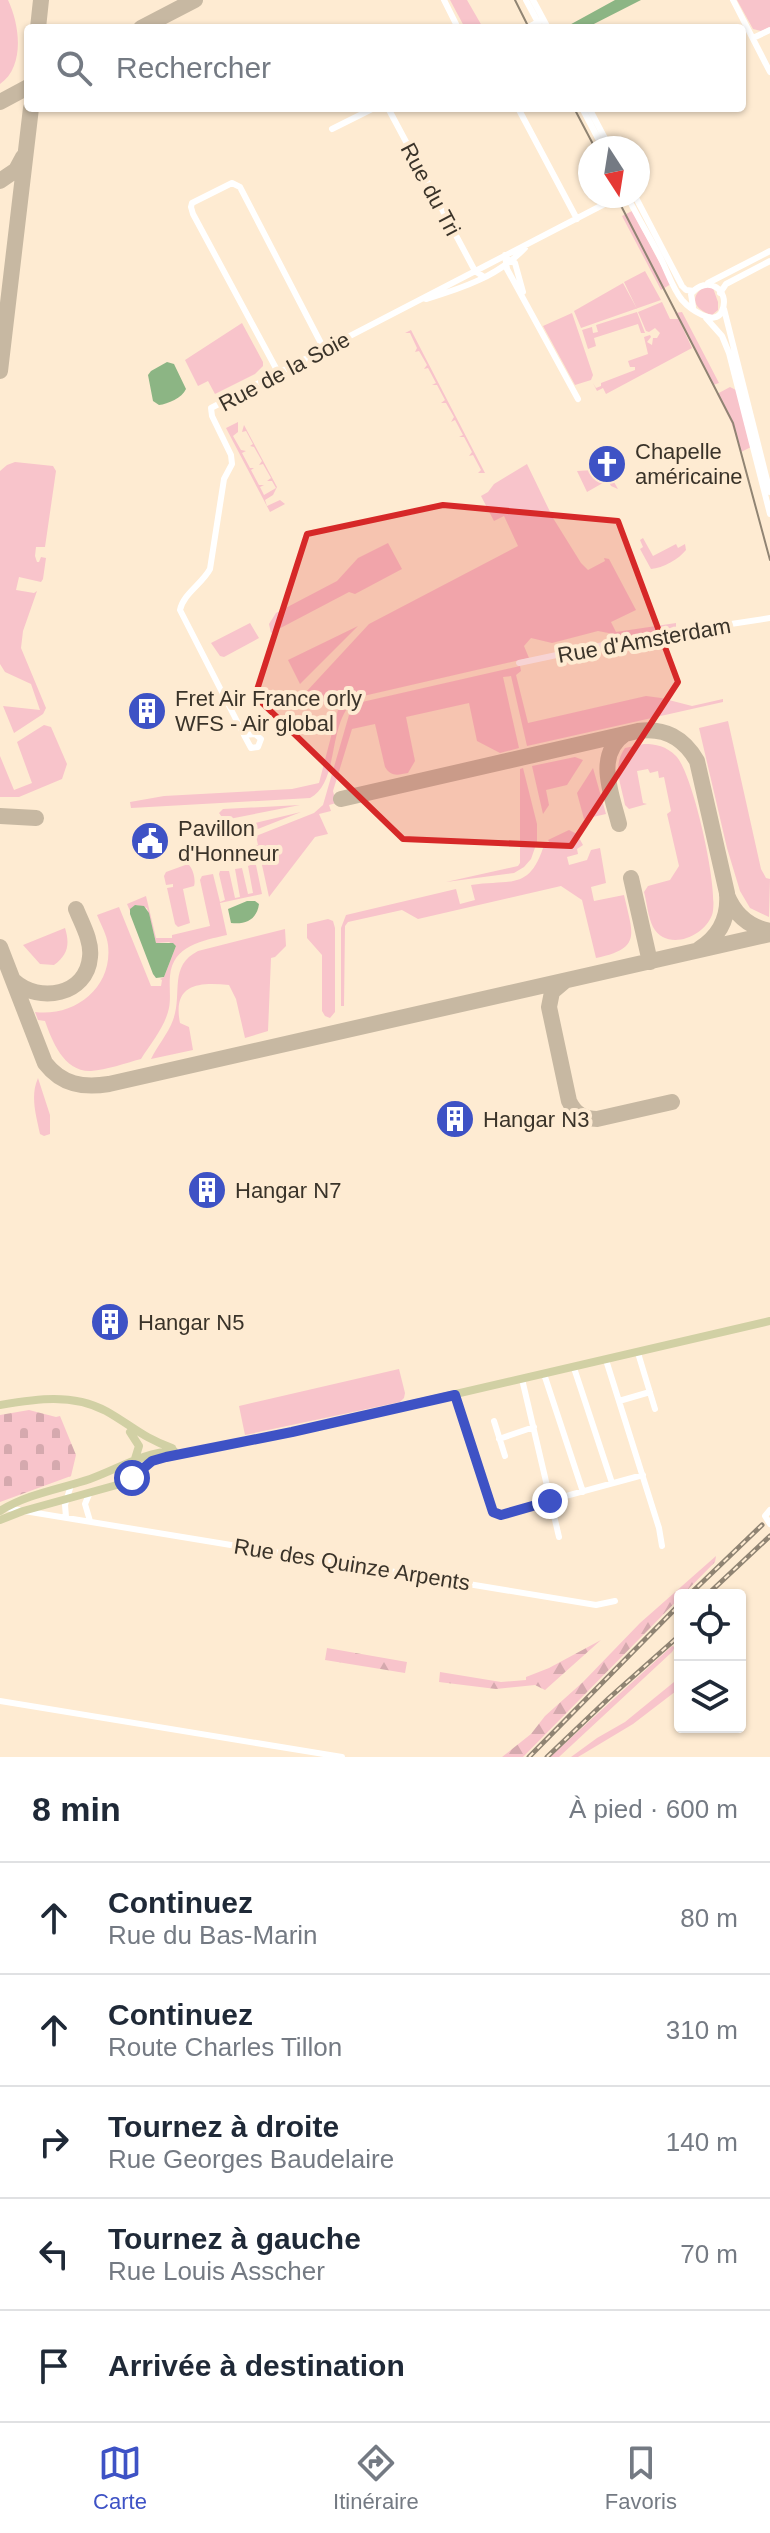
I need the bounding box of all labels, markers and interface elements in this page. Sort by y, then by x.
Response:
search box [24,24,746,112]
icon: search [52,46,96,90]
text: Rechercher [116,51,271,84]
north arrow [578,136,650,208]
street label: Rue du Tri [396,139,465,240]
street label: Rue de la Soie [215,327,354,416]
place label: Chapelle américaine [635,439,743,489]
church icon: Chapelle américaine [586,443,628,485]
street label: Rue d'Amsterdam [556,613,733,668]
place label: Fret Air France orly WFS - Air global [175,686,362,736]
building icon: Fret Air France orly WFS - Air global [126,690,168,732]
place label: Pavillon d'Honneur [178,816,279,866]
public building icon: Pavillon d'Honneur [129,820,171,862]
building icon: Hangar N3 [434,1098,476,1140]
place label: Hangar N3 [483,1107,589,1132]
building icon: Hangar N7 [186,1169,228,1211]
place label: Hangar N7 [235,1178,341,1203]
building icon: Hangar N5 [89,1301,131,1343]
place label: Hangar N5 [138,1310,244,1335]
route start [114,1460,150,1496]
route end [532,1483,568,1519]
street label: Rue des Quinze Arpents [232,1533,472,1595]
map controls [674,1589,746,1733]
button: locate [674,1589,746,1661]
button: layers [674,1661,746,1733]
text: 8 min [32,1790,121,1828]
text: À pied · 600 m [569,1794,738,1824]
text: Continuez [108,1886,253,1919]
icon: ahead [32,1896,76,1940]
text: 80 m [680,1903,738,1933]
text: Rue du Bas-Marin [108,1920,318,1950]
text: Continuez [108,1998,253,2031]
icon: ahead [32,2008,76,2052]
text: 310 m [666,2015,738,2045]
text: Route Charles Tillon [108,2032,342,2062]
text: Tournez à droite [108,2110,339,2143]
icon: right [32,2120,76,2164]
text: 140 m [666,2127,738,2157]
text: Rue Georges Baudelaire [108,2144,394,2174]
text: Tournez à gauche [108,2222,361,2255]
icon: left [32,2232,76,2276]
text: 70 m [680,2239,738,2269]
text: Rue Louis Asscher [108,2256,325,2286]
icon: arrive [32,2344,76,2388]
text: Arrivée à destination [108,2349,405,2382]
tab: Carte [93,2441,147,2515]
tab: Itinéraire [333,2441,419,2515]
tab: Favoris [605,2441,677,2515]

